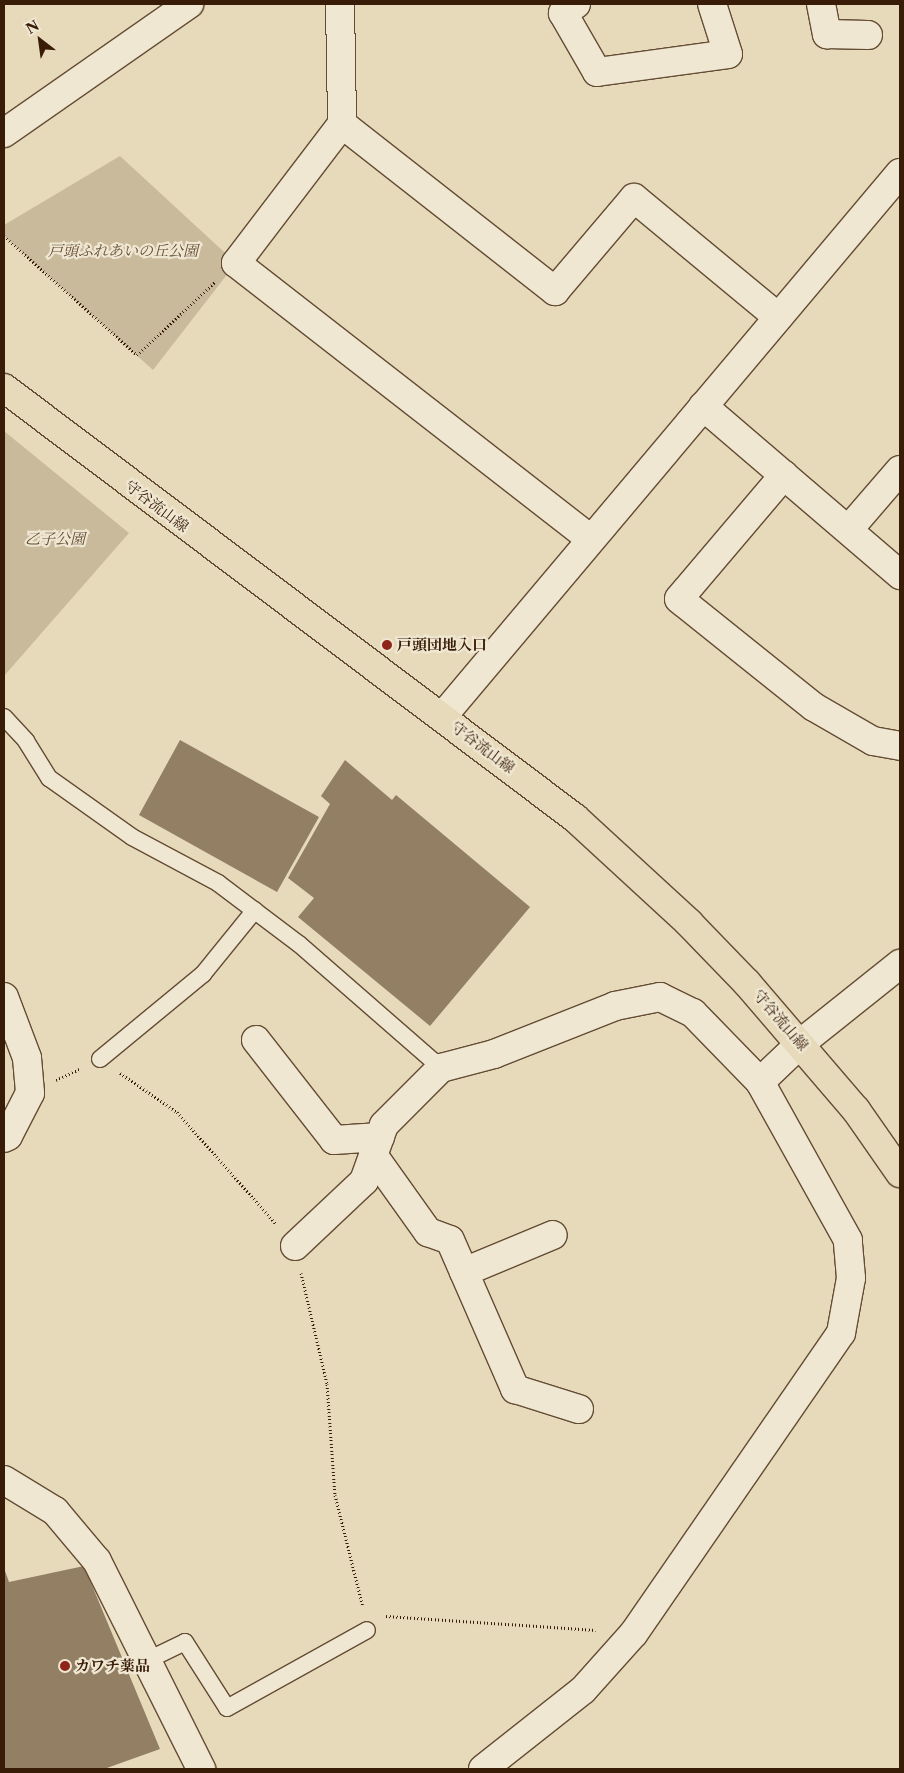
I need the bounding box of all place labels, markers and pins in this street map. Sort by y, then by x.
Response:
place label: 戸頭団地入口 [397,636,487,654]
marker: 戸頭団地入口 [381,639,393,651]
place label: カワチ薬品 [75,1657,150,1675]
marker: カワチ薬品 [59,1660,71,1672]

